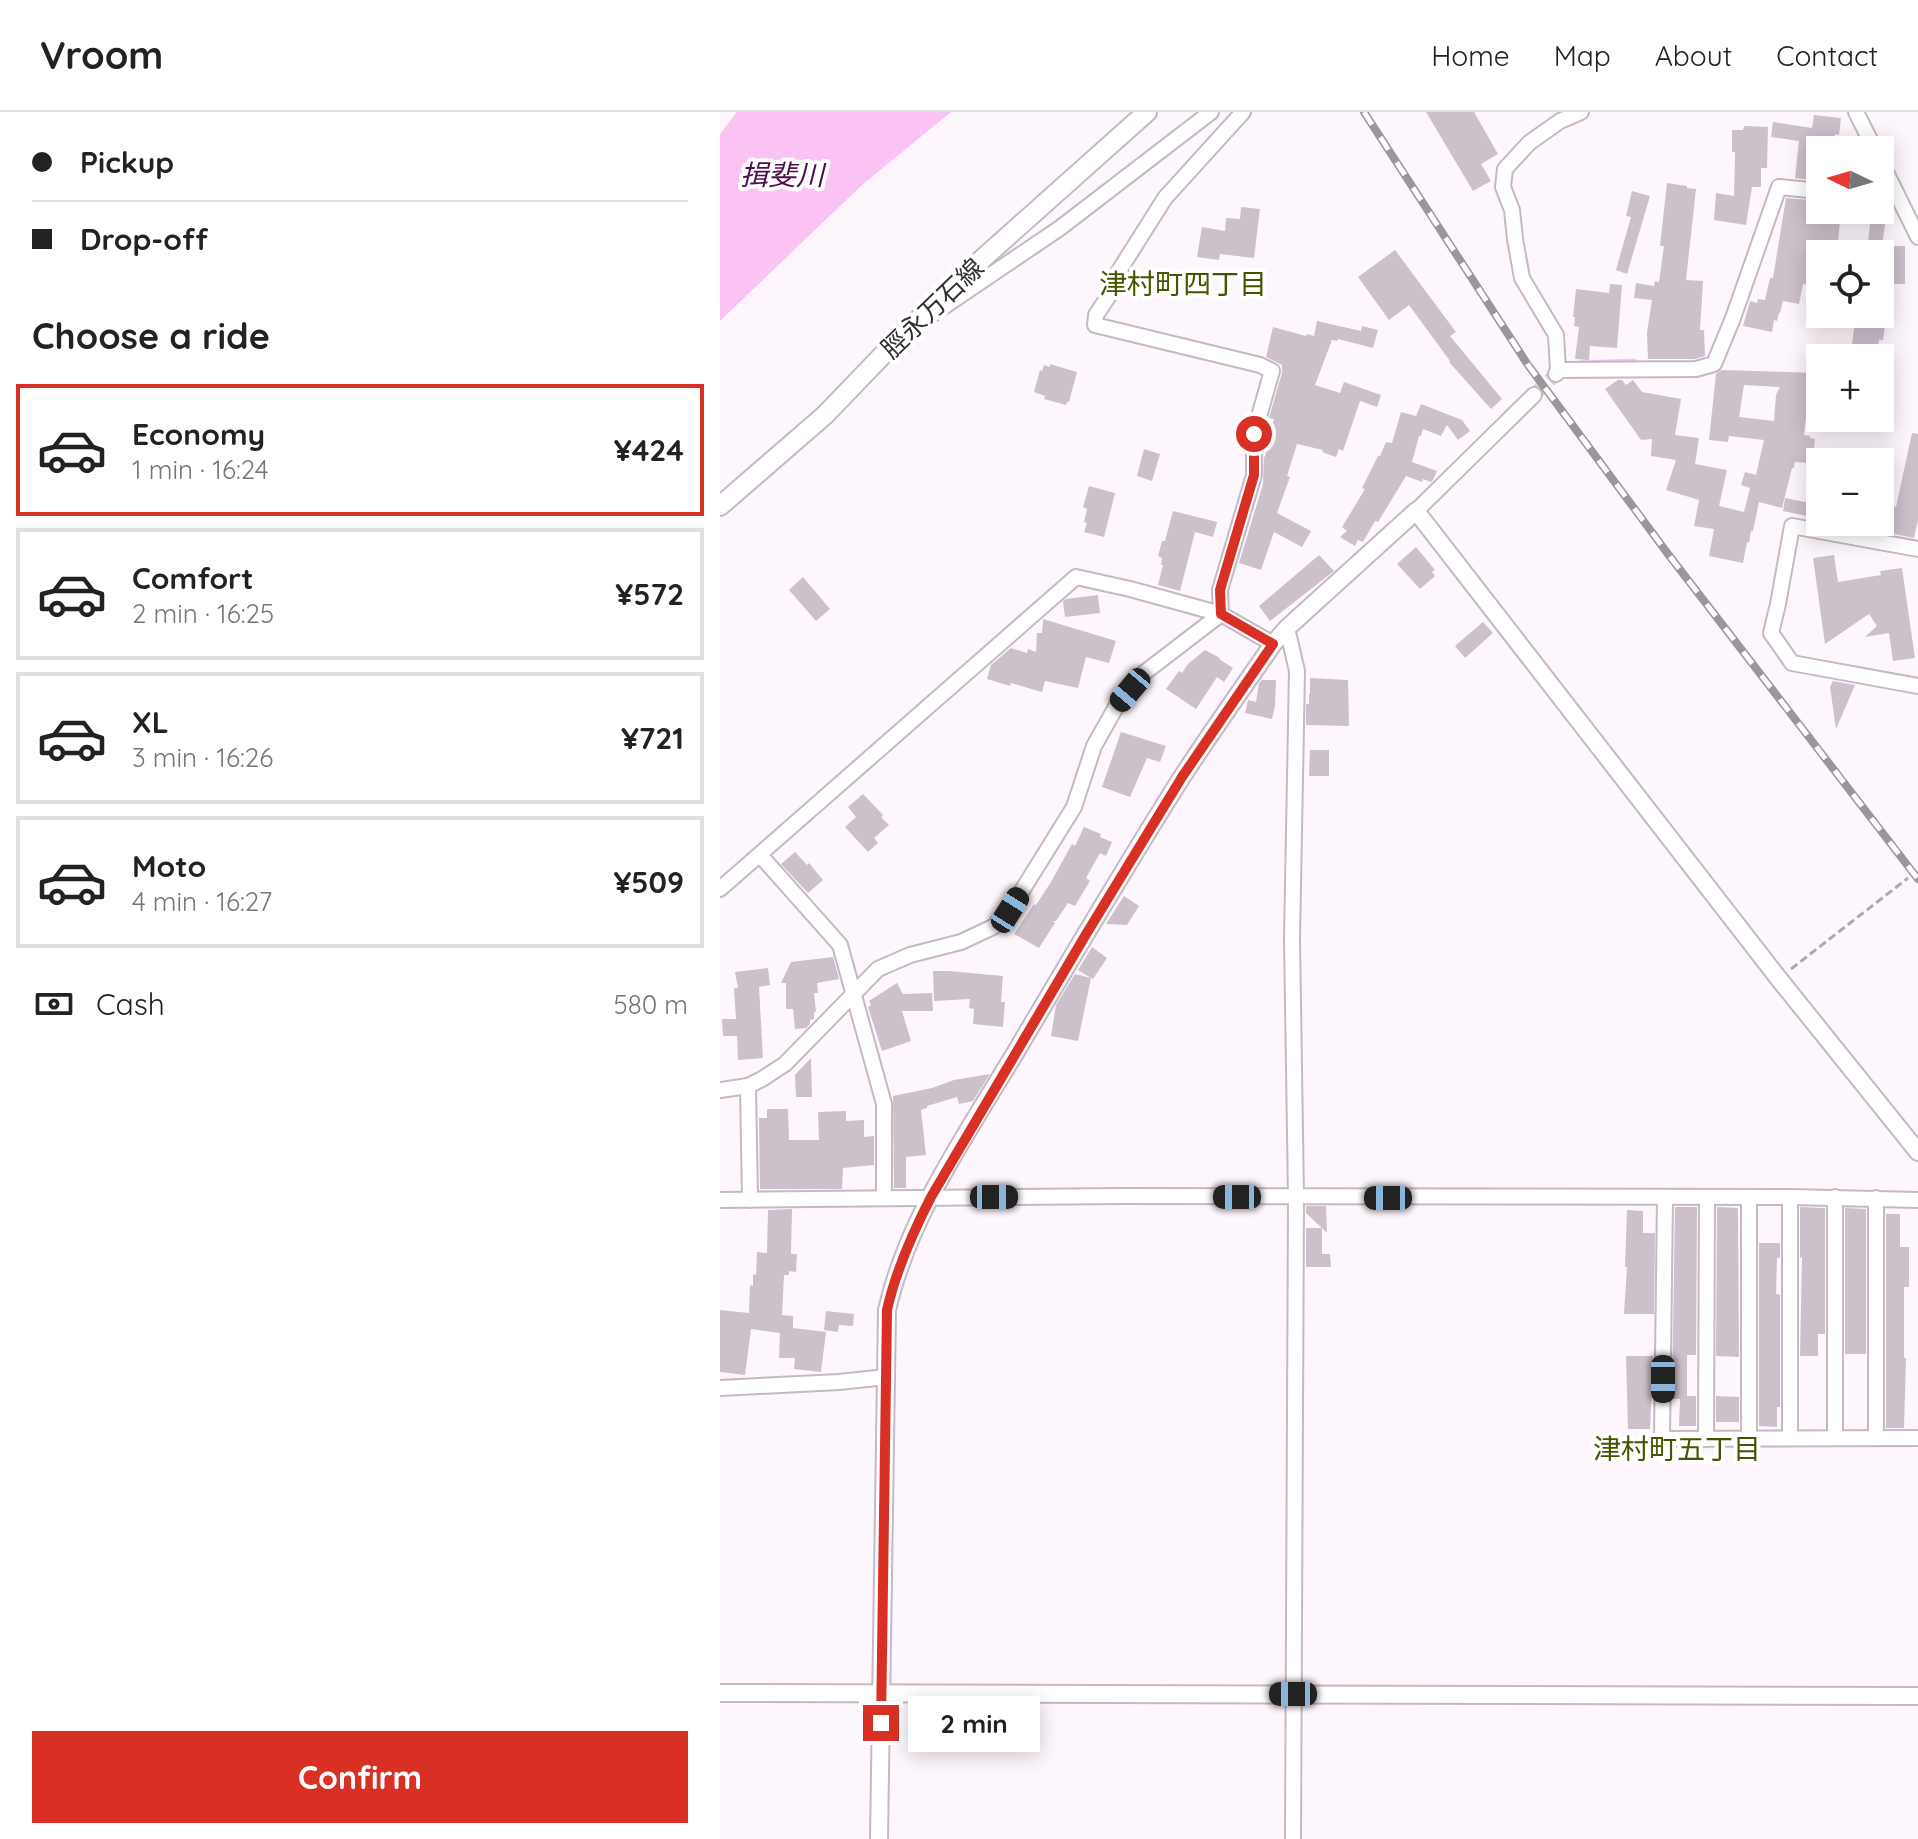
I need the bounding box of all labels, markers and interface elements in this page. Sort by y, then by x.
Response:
text: Vroom [40,31,163,79]
text: Home [1431,38,1510,73]
text: Map [1554,38,1611,73]
text: About [1655,38,1732,73]
text: Contact [1776,38,1878,73]
north arrow [1806,136,1894,224]
map controls [1806,136,1894,536]
text: Pickup [80,143,174,181]
water label: 揖斐川 [740,157,827,192]
text: Drop-off [80,220,208,258]
button: locate [1806,240,1894,328]
street label: 脛永万石線 [874,251,990,365]
district label: 津村町四丁目 [1099,266,1267,301]
text: Choose a ride [32,313,270,358]
button: + [1806,344,1894,432]
icon: car [36,414,108,486]
text: Economy [132,415,265,453]
route start [1236,416,1272,452]
text: ¥424 [614,431,684,469]
button: − [1806,448,1894,536]
text: 1 min · 16:24 [132,453,268,486]
icon: car [36,558,108,630]
text: Comfort [132,559,253,597]
text: ¥572 [615,575,684,613]
text: 2 min · 16:25 [132,597,274,630]
car [1105,664,1155,716]
icon: car [36,702,108,774]
text: XL [132,703,169,741]
text: ¥721 [621,719,684,757]
text: 3 min · 16:26 [132,741,273,774]
icon: car [36,846,108,918]
text: Moto [132,847,206,885]
text: ¥509 [613,863,684,901]
car [987,883,1033,937]
text: 4 min · 16:27 [132,885,272,918]
icon: cash [32,982,76,1026]
text: Cash [96,985,165,1023]
text: 580 m [614,988,688,1021]
car [970,1185,1018,1209]
car [1213,1185,1261,1209]
car [1364,1186,1412,1210]
car [1651,1355,1675,1403]
district label: 津村町五丁目 [1593,1431,1761,1466]
car [1269,1682,1317,1706]
callout: 2 min [909,1695,1041,1751]
route end [863,1705,899,1741]
text: 2 min [940,1707,1008,1740]
button: Confirm [32,1731,688,1823]

